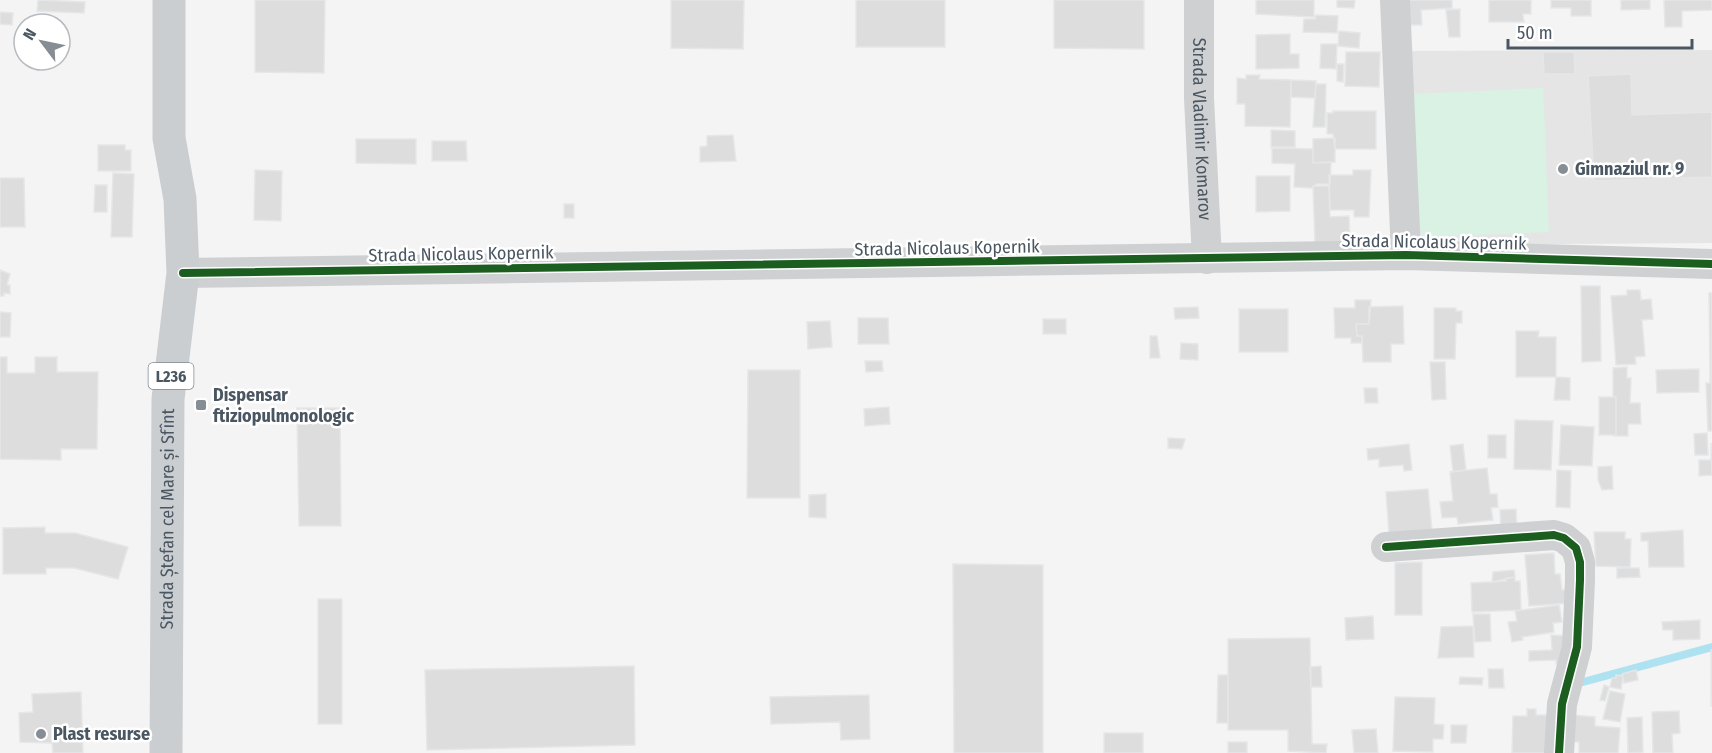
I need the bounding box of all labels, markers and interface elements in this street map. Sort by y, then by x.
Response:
north arrow [12,12,72,72]
scale bar [1508,12,1692,50]
text: 50 m [1517,22,1553,44]
text: N [19,25,40,43]
street label: Strada Vladimir Komarov [1188,38,1216,221]
place label: Gimnaziul nr. 9 [1575,158,1684,180]
marker: Gimnaziul nr. 9 [1556,162,1570,176]
street label: Strada Nicolaus Kopernik [1341,229,1527,255]
street label: Strada Nicolaus Kopernik [854,235,1040,261]
street label: Strada Nicolaus Kopernik [368,241,554,267]
road number: L236 [148,363,194,389]
place label: Dispensar ftiziopulmonologic [213,384,354,427]
marker: Dispensar ftiziopulmonologic [194,398,208,412]
street label: Strada Ștefan cel Mare și Sfînt [156,408,179,630]
place label: Plast resurse [53,723,150,745]
marker: Plast resurse [34,727,48,741]

